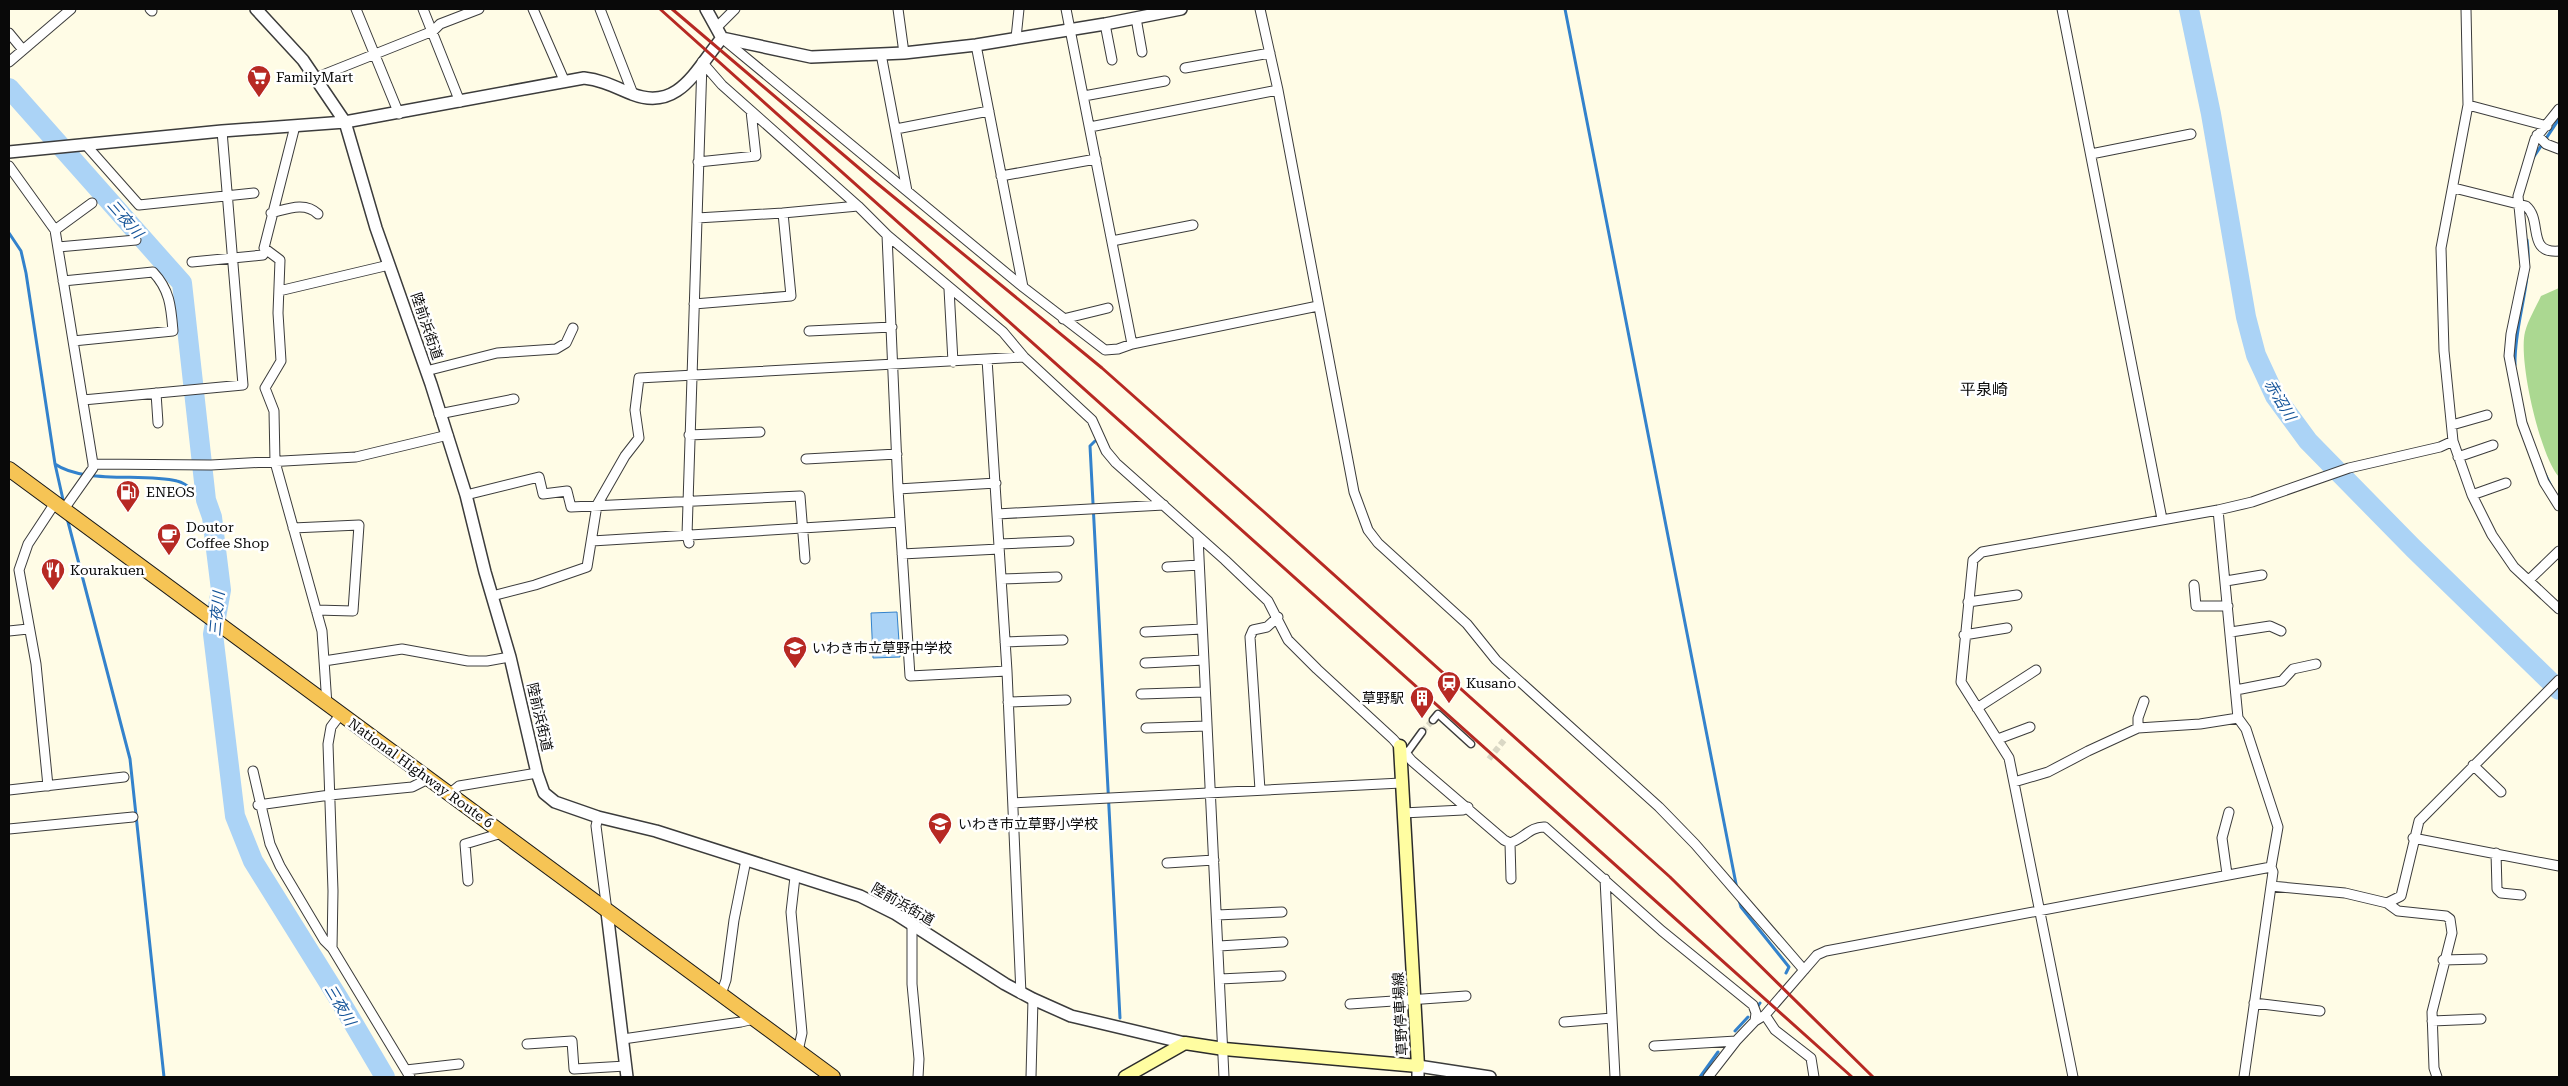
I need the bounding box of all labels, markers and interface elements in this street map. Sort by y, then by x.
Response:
supermarket icon: FamilyMart [246,64,272,98]
place label: FamilyMart [276,69,353,85]
water label: 三夜川 [103,196,148,243]
street label: 陸前浜街道 [408,290,446,362]
water label: 赤沼川 [2261,376,2300,426]
district label: 平泉崎 [1960,380,2008,399]
fuel station icon: ENEOS [115,479,141,513]
place label: ENEOS [146,484,195,500]
place label: Doutor Coffee Shop [186,519,269,551]
cafe icon: Doutor Coffee Shop [156,522,182,556]
restaurant icon: Kourakuen [40,557,66,591]
place label: Kourakuen [70,562,145,578]
water label: 三夜川 [206,589,228,637]
school or university icon: いわき市立草野中学校 [782,635,808,669]
place label: いわき市立草野中学校 [812,640,952,656]
station icon: Kusano [1436,670,1462,704]
place label: Kusano [1466,675,1516,691]
street label: 陸前浜街道 [524,681,556,753]
building icon: 草野駅 [1409,685,1435,719]
place label: 草野駅 [1362,690,1404,706]
street label: National Highway Route 6 [345,715,497,831]
school or university icon: いわき市立草野小学校 [927,811,953,845]
place label: いわき市立草野小学校 [958,816,1098,832]
street label: 陸前浜街道 [869,880,937,928]
street label: 草野停車場線 [1390,972,1410,1056]
water label: 三夜川 [321,981,360,1031]

